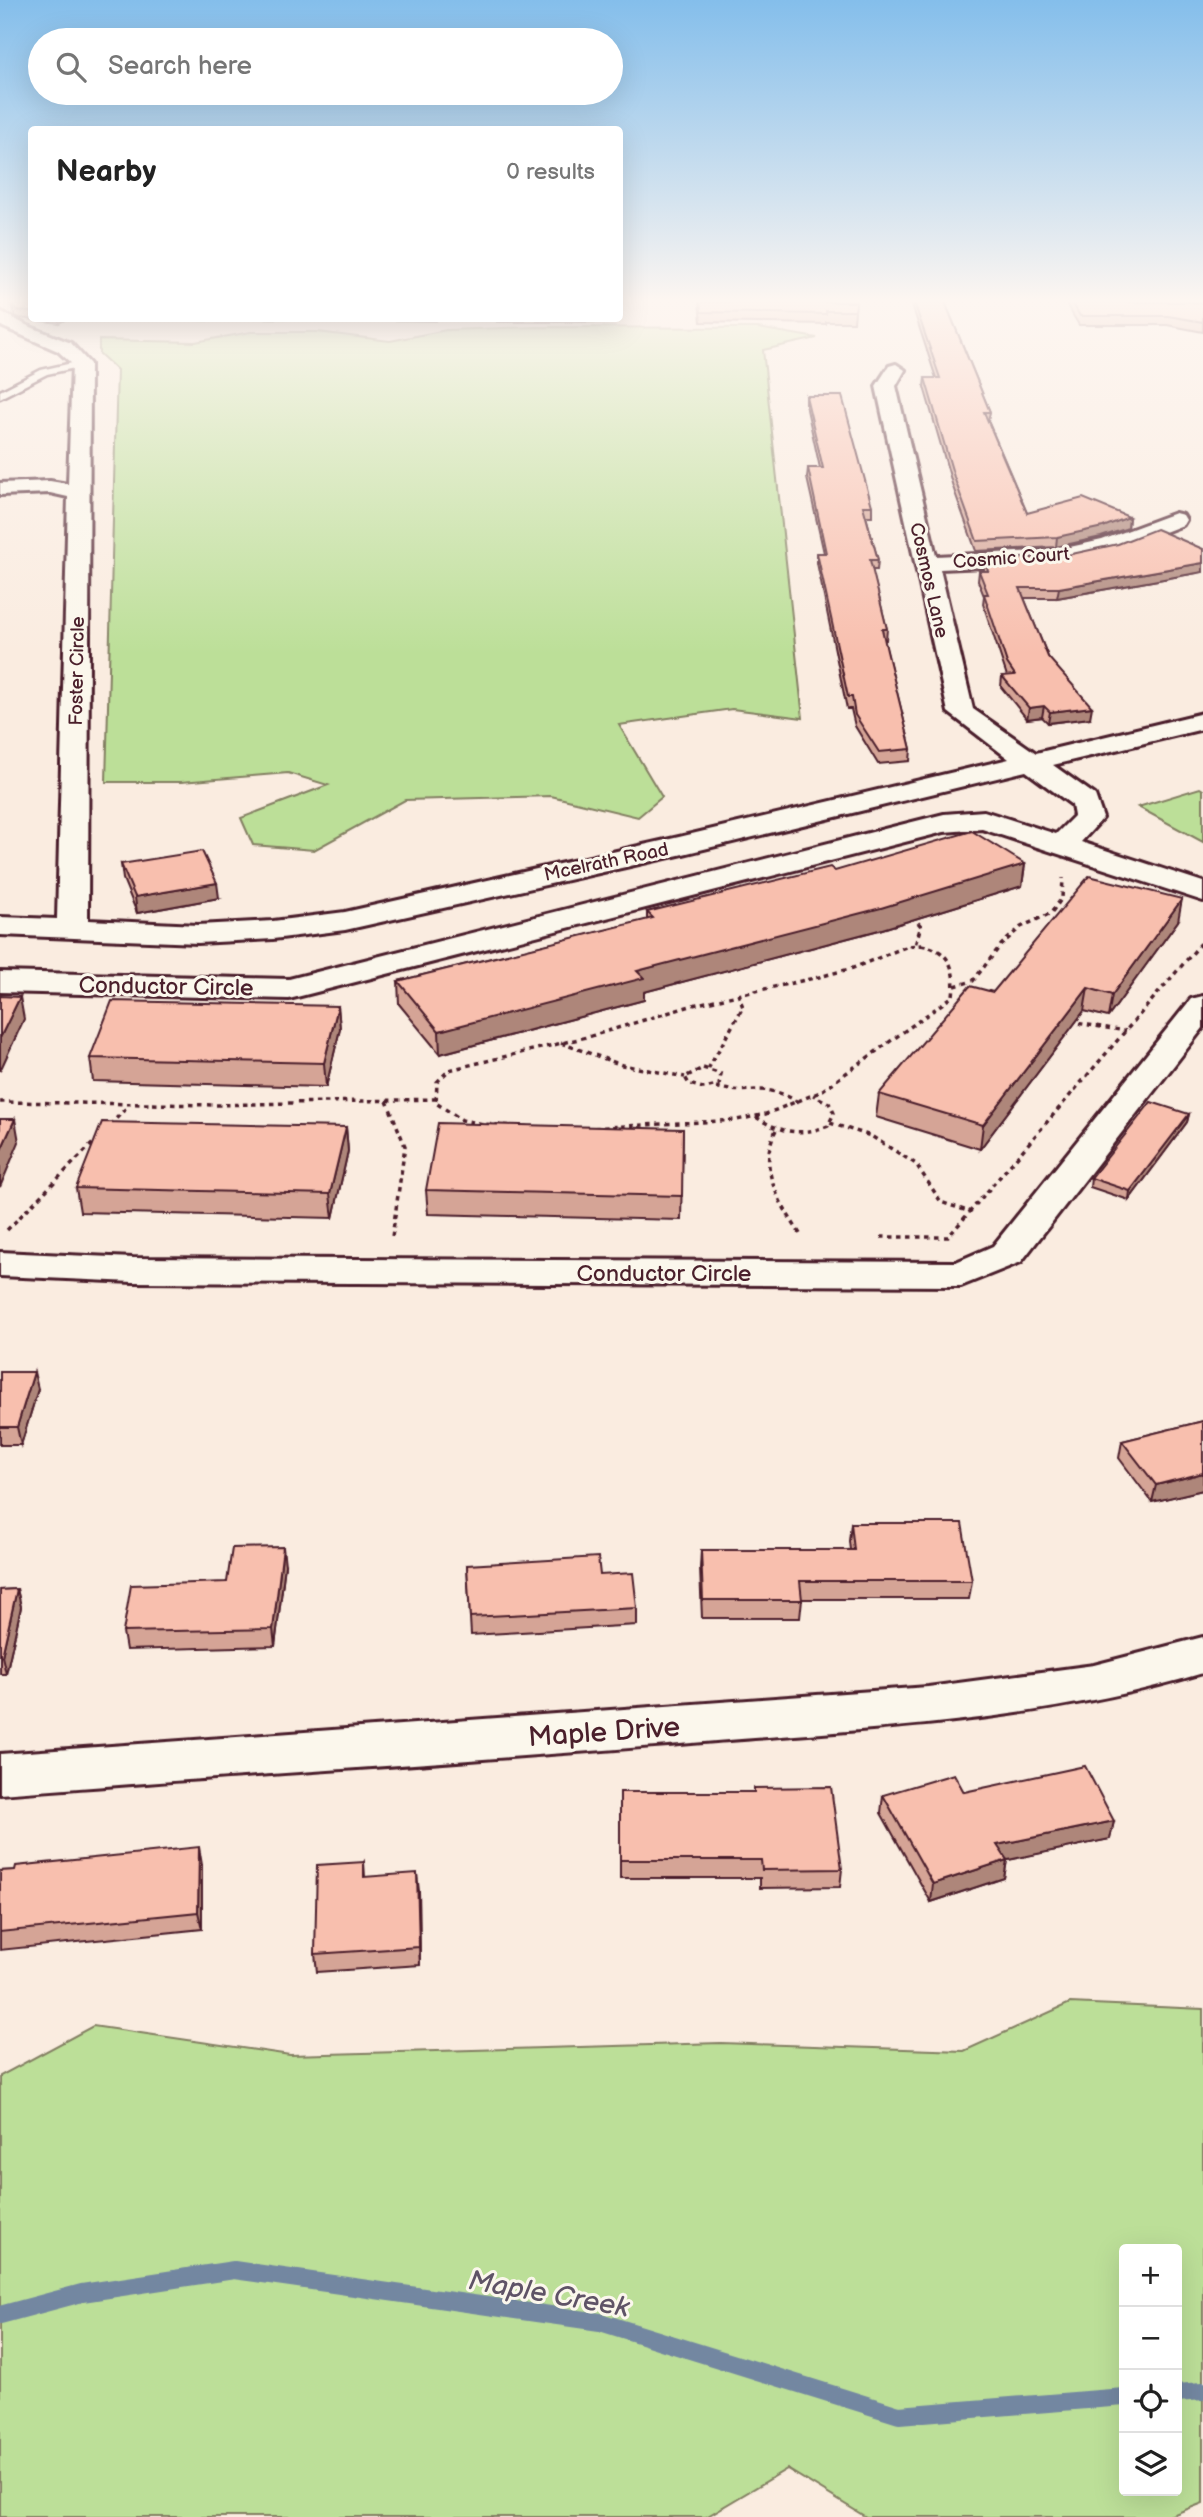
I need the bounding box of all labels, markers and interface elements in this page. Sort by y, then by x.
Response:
search box [28,28,623,105]
icon: search [52,48,90,86]
text: Search here [108,51,252,82]
text: Nearby [56,154,156,190]
text: 0 results [506,158,595,186]
street label: Cosmos Lane [904,520,953,640]
street label: Cosmic Court [952,543,1070,574]
street label: Foster Circle [65,616,90,726]
street label: Mcelrath Road [542,838,671,887]
street label: Conductor Circle [78,971,254,1003]
street label: Conductor Circle [577,1260,751,1288]
street label: Maple Drive [527,1711,681,1754]
map controls [1119,2244,1182,2496]
button: + [1119,2244,1182,2307]
water label: Maple Creek [466,2264,633,2325]
button: − [1119,2307,1182,2370]
button: locate [1119,2370,1182,2433]
button: layers [1119,2433,1182,2496]

